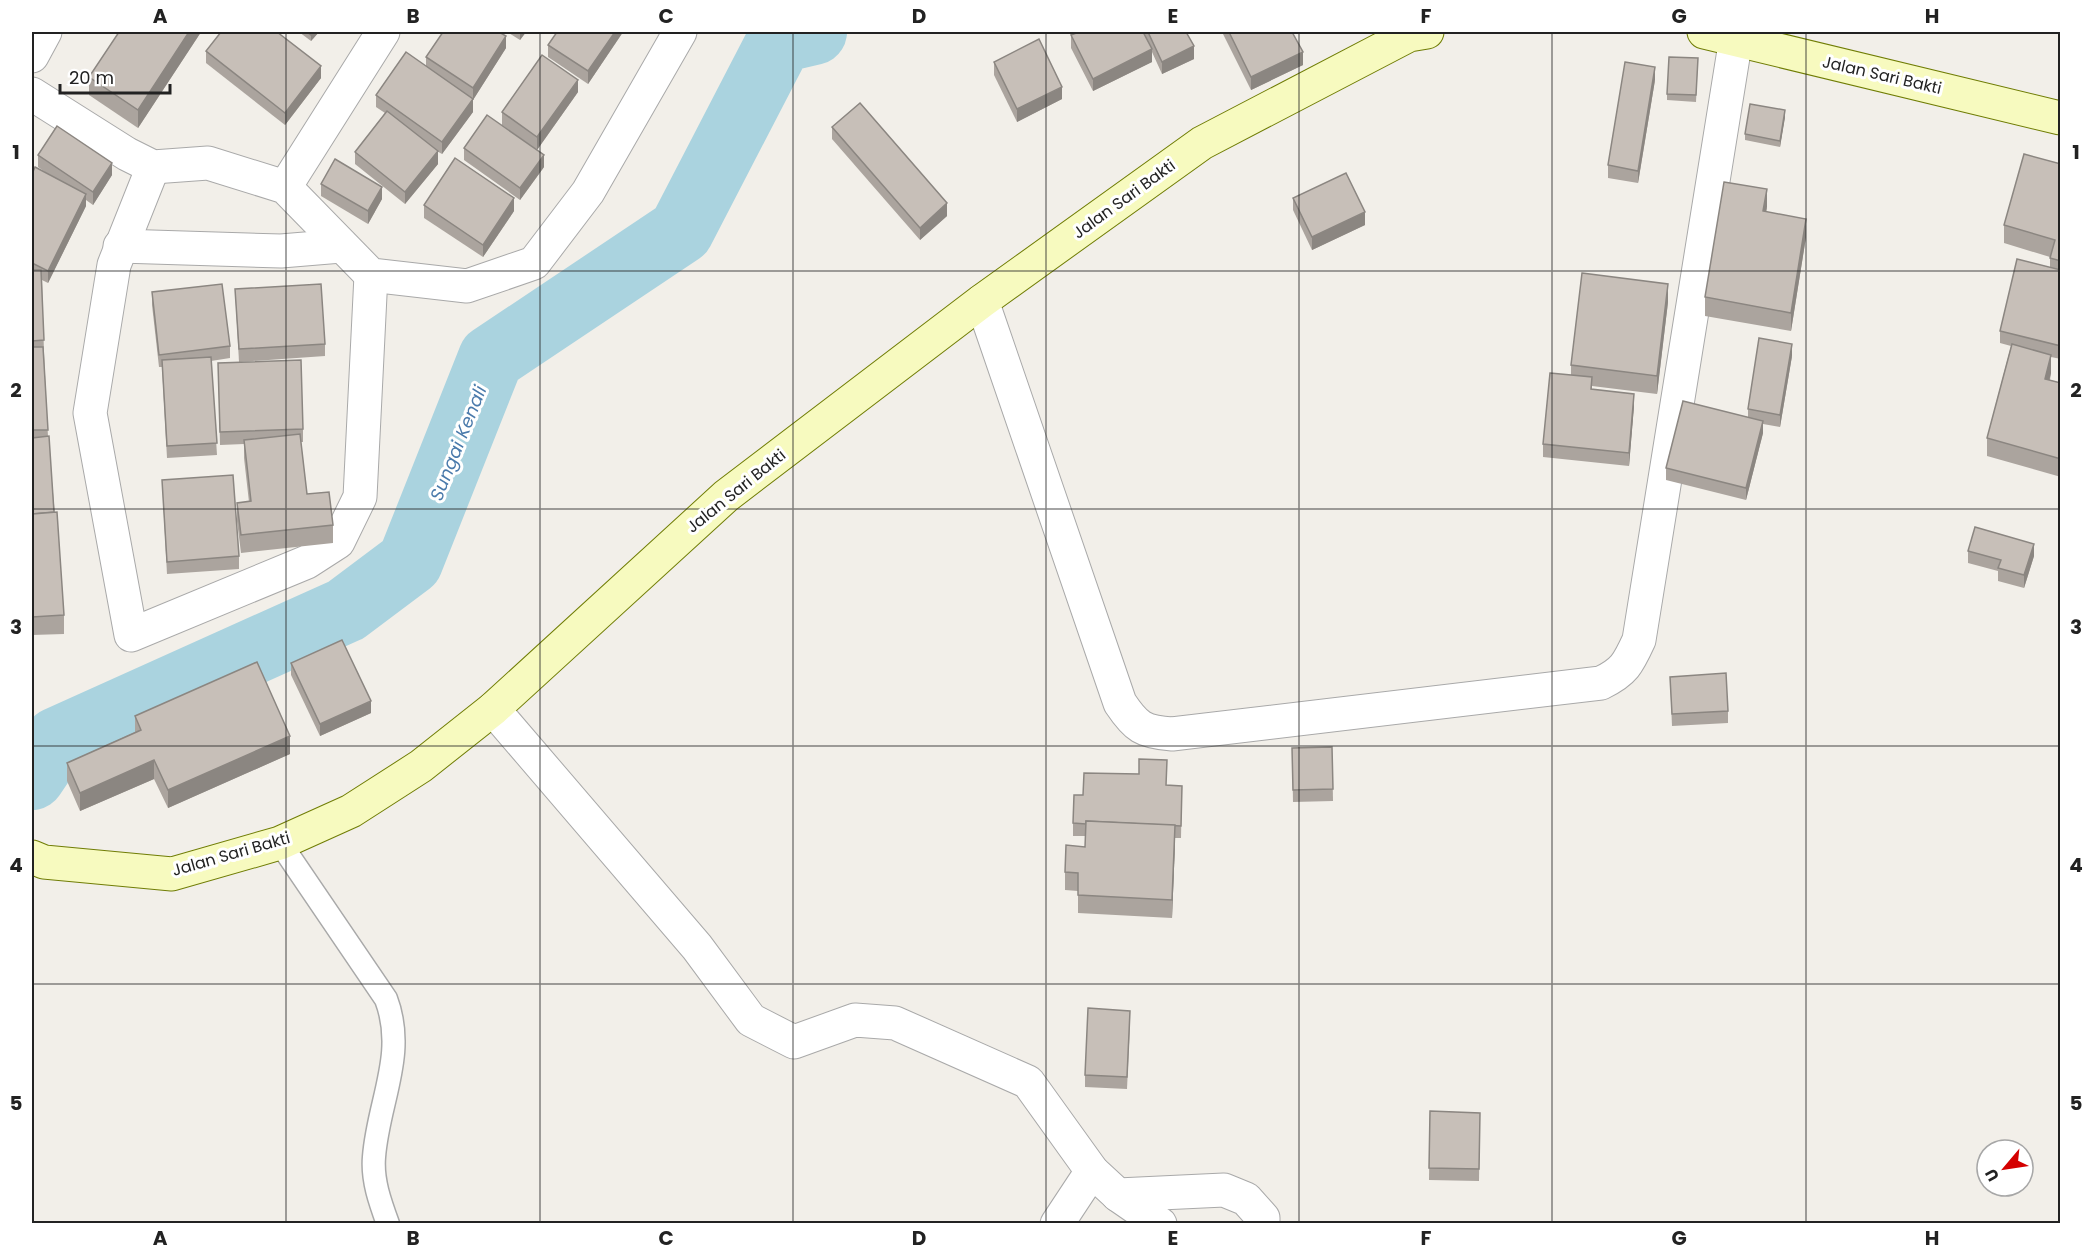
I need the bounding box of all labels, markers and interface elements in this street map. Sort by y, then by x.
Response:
text: A [153,2,168,30]
text: B [406,2,420,30]
text: C [658,2,674,30]
text: D [912,2,926,30]
text: E [1168,2,1178,30]
text: F [1421,2,1432,30]
text: G [1671,2,1687,30]
text: H [1925,2,1939,30]
street label: Jalan Sari Bakti [1820,50,1944,100]
scale bar [60,57,170,95]
text: 20 m [69,65,114,90]
text: 1 [12,138,20,166]
text: 1 [2072,138,2080,166]
street label: Jalan Sari Bakti [1068,154,1180,244]
text: 2 [10,376,22,404]
text: 2 [2070,376,2082,404]
water label: Sungai Kenali [424,381,493,504]
street label: Jalan Sari Bakti [682,444,790,538]
text: 3 [10,613,22,641]
text: 3 [2070,613,2082,641]
street label: Jalan Sari Bakti [169,826,293,882]
text: 4 [9,851,23,879]
text: 4 [2069,851,2083,879]
text: 5 [10,1089,23,1117]
text: 5 [2070,1089,2083,1117]
north arrow [1975,1138,2035,1198]
text: U [1980,1165,2005,1186]
text: A [153,1224,168,1252]
text: B [406,1224,420,1252]
text: C [658,1224,674,1252]
text: D [912,1224,926,1252]
text: E [1168,1224,1178,1252]
text: F [1421,1224,1432,1252]
text: G [1671,1224,1687,1252]
text: H [1925,1224,1939,1252]

